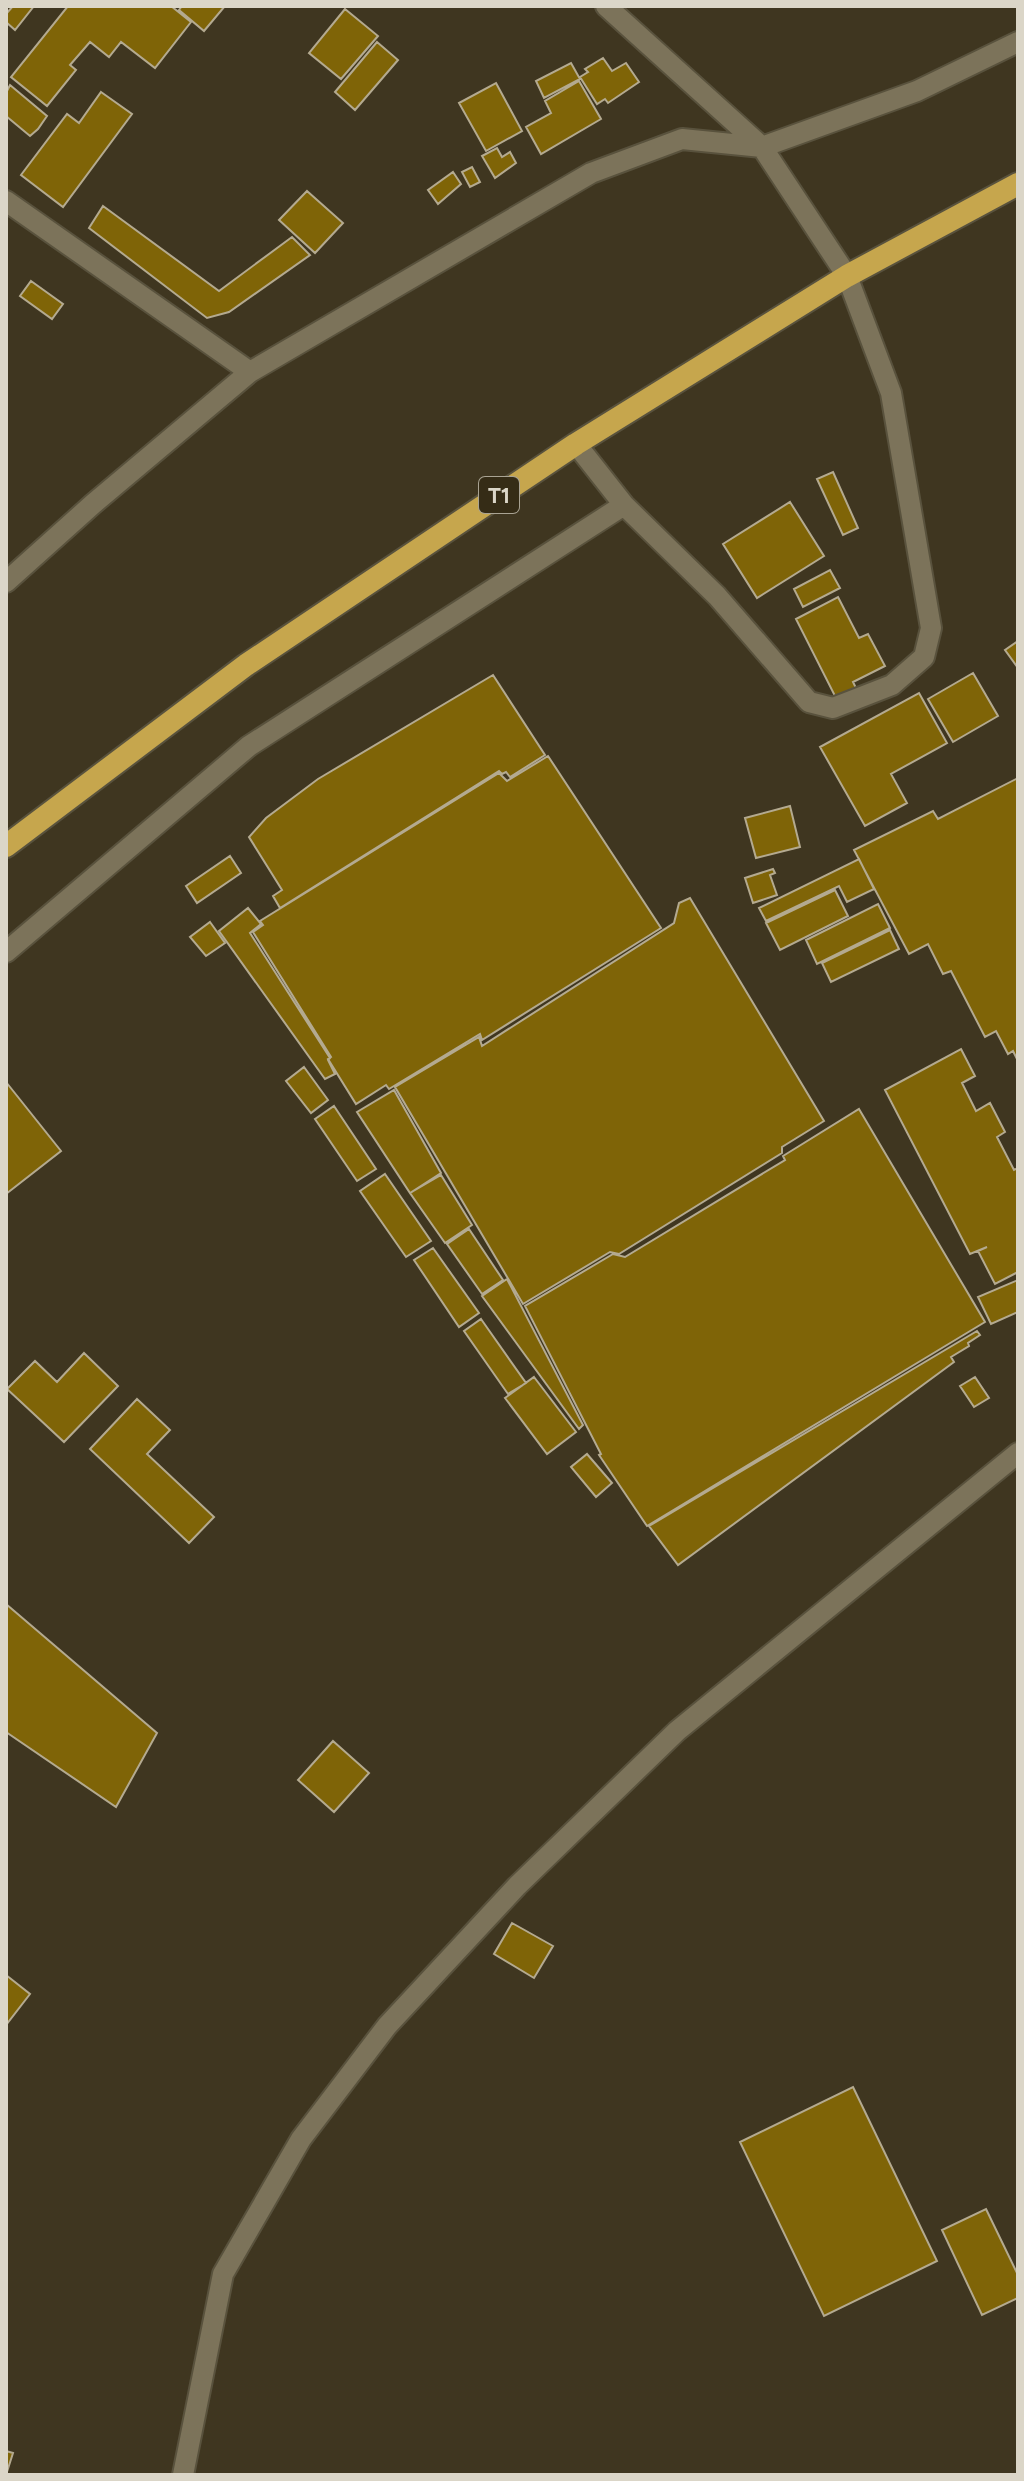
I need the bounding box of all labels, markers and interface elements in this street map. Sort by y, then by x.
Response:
road number: T1 [479,477,519,513]

